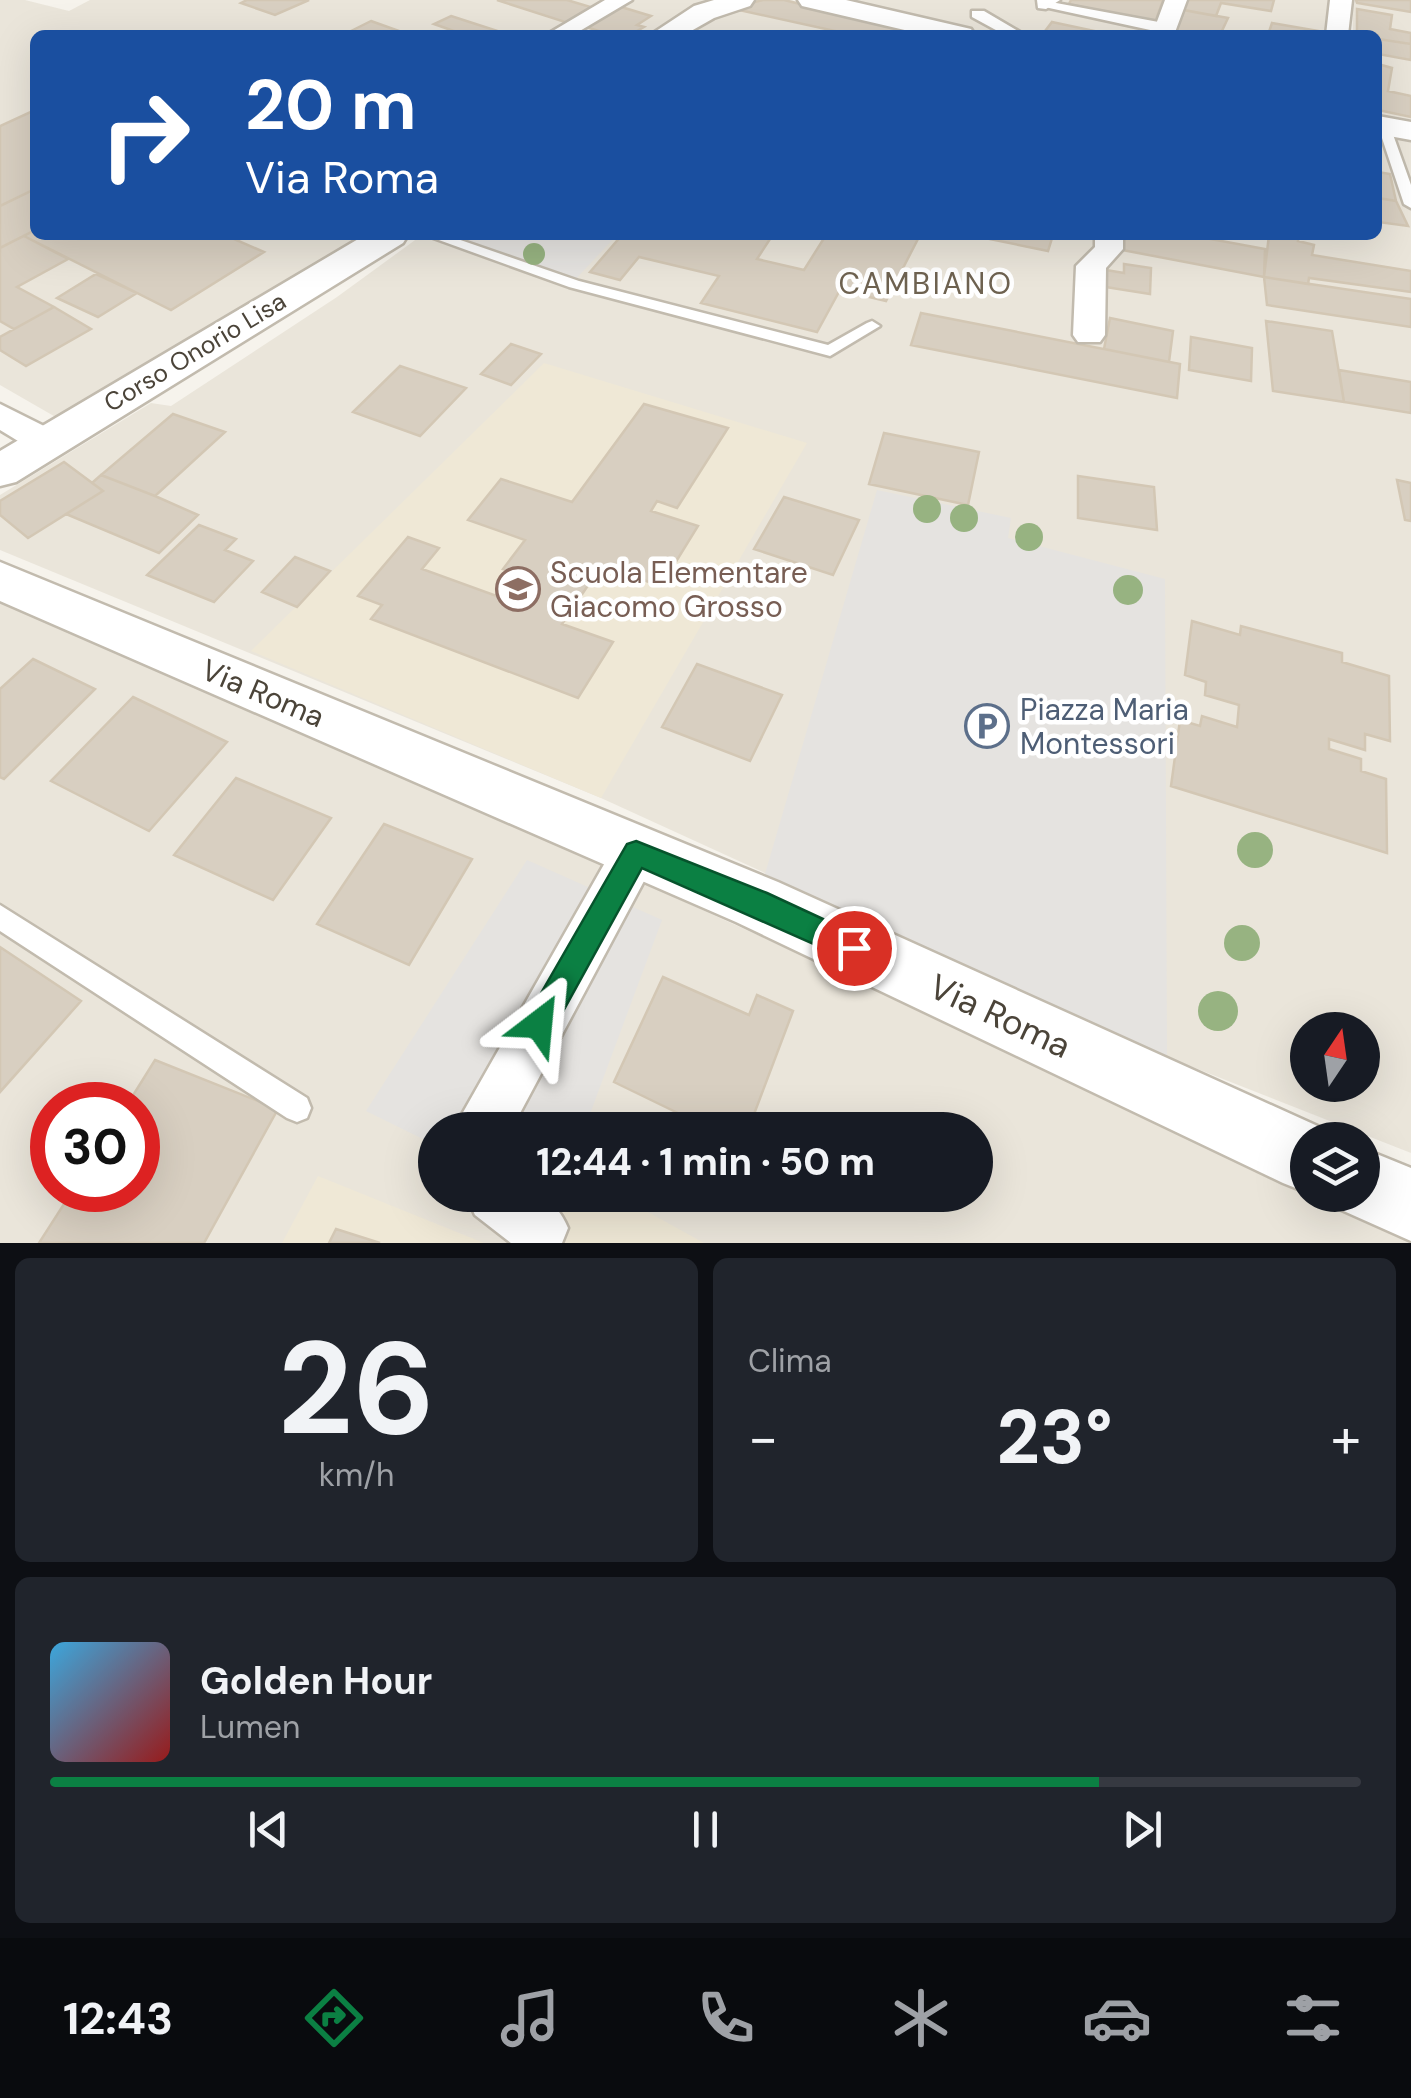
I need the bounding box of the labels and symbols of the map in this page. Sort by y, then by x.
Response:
district label: CAMBIANO [838,264,1014,303]
street label: Corso Onorio Lisa [98,285,292,419]
place label: Scuola Elementare Giacomo Grosso [550,553,808,626]
school or university icon: Scuola Elementare Giacomo Grosso [495,566,541,612]
street label: Via Roma [196,650,330,736]
place label: Piazza Maria Montessori [1020,690,1189,763]
parking icon: Piazza Maria Montessori [964,703,1010,749]
pin [812,906,897,991]
street label: Via Roma [922,963,1078,1069]
position arrow [487,972,591,1076]
north arrow [1290,1012,1380,1102]
speed limit sign: 30 [30,1082,160,1212]

